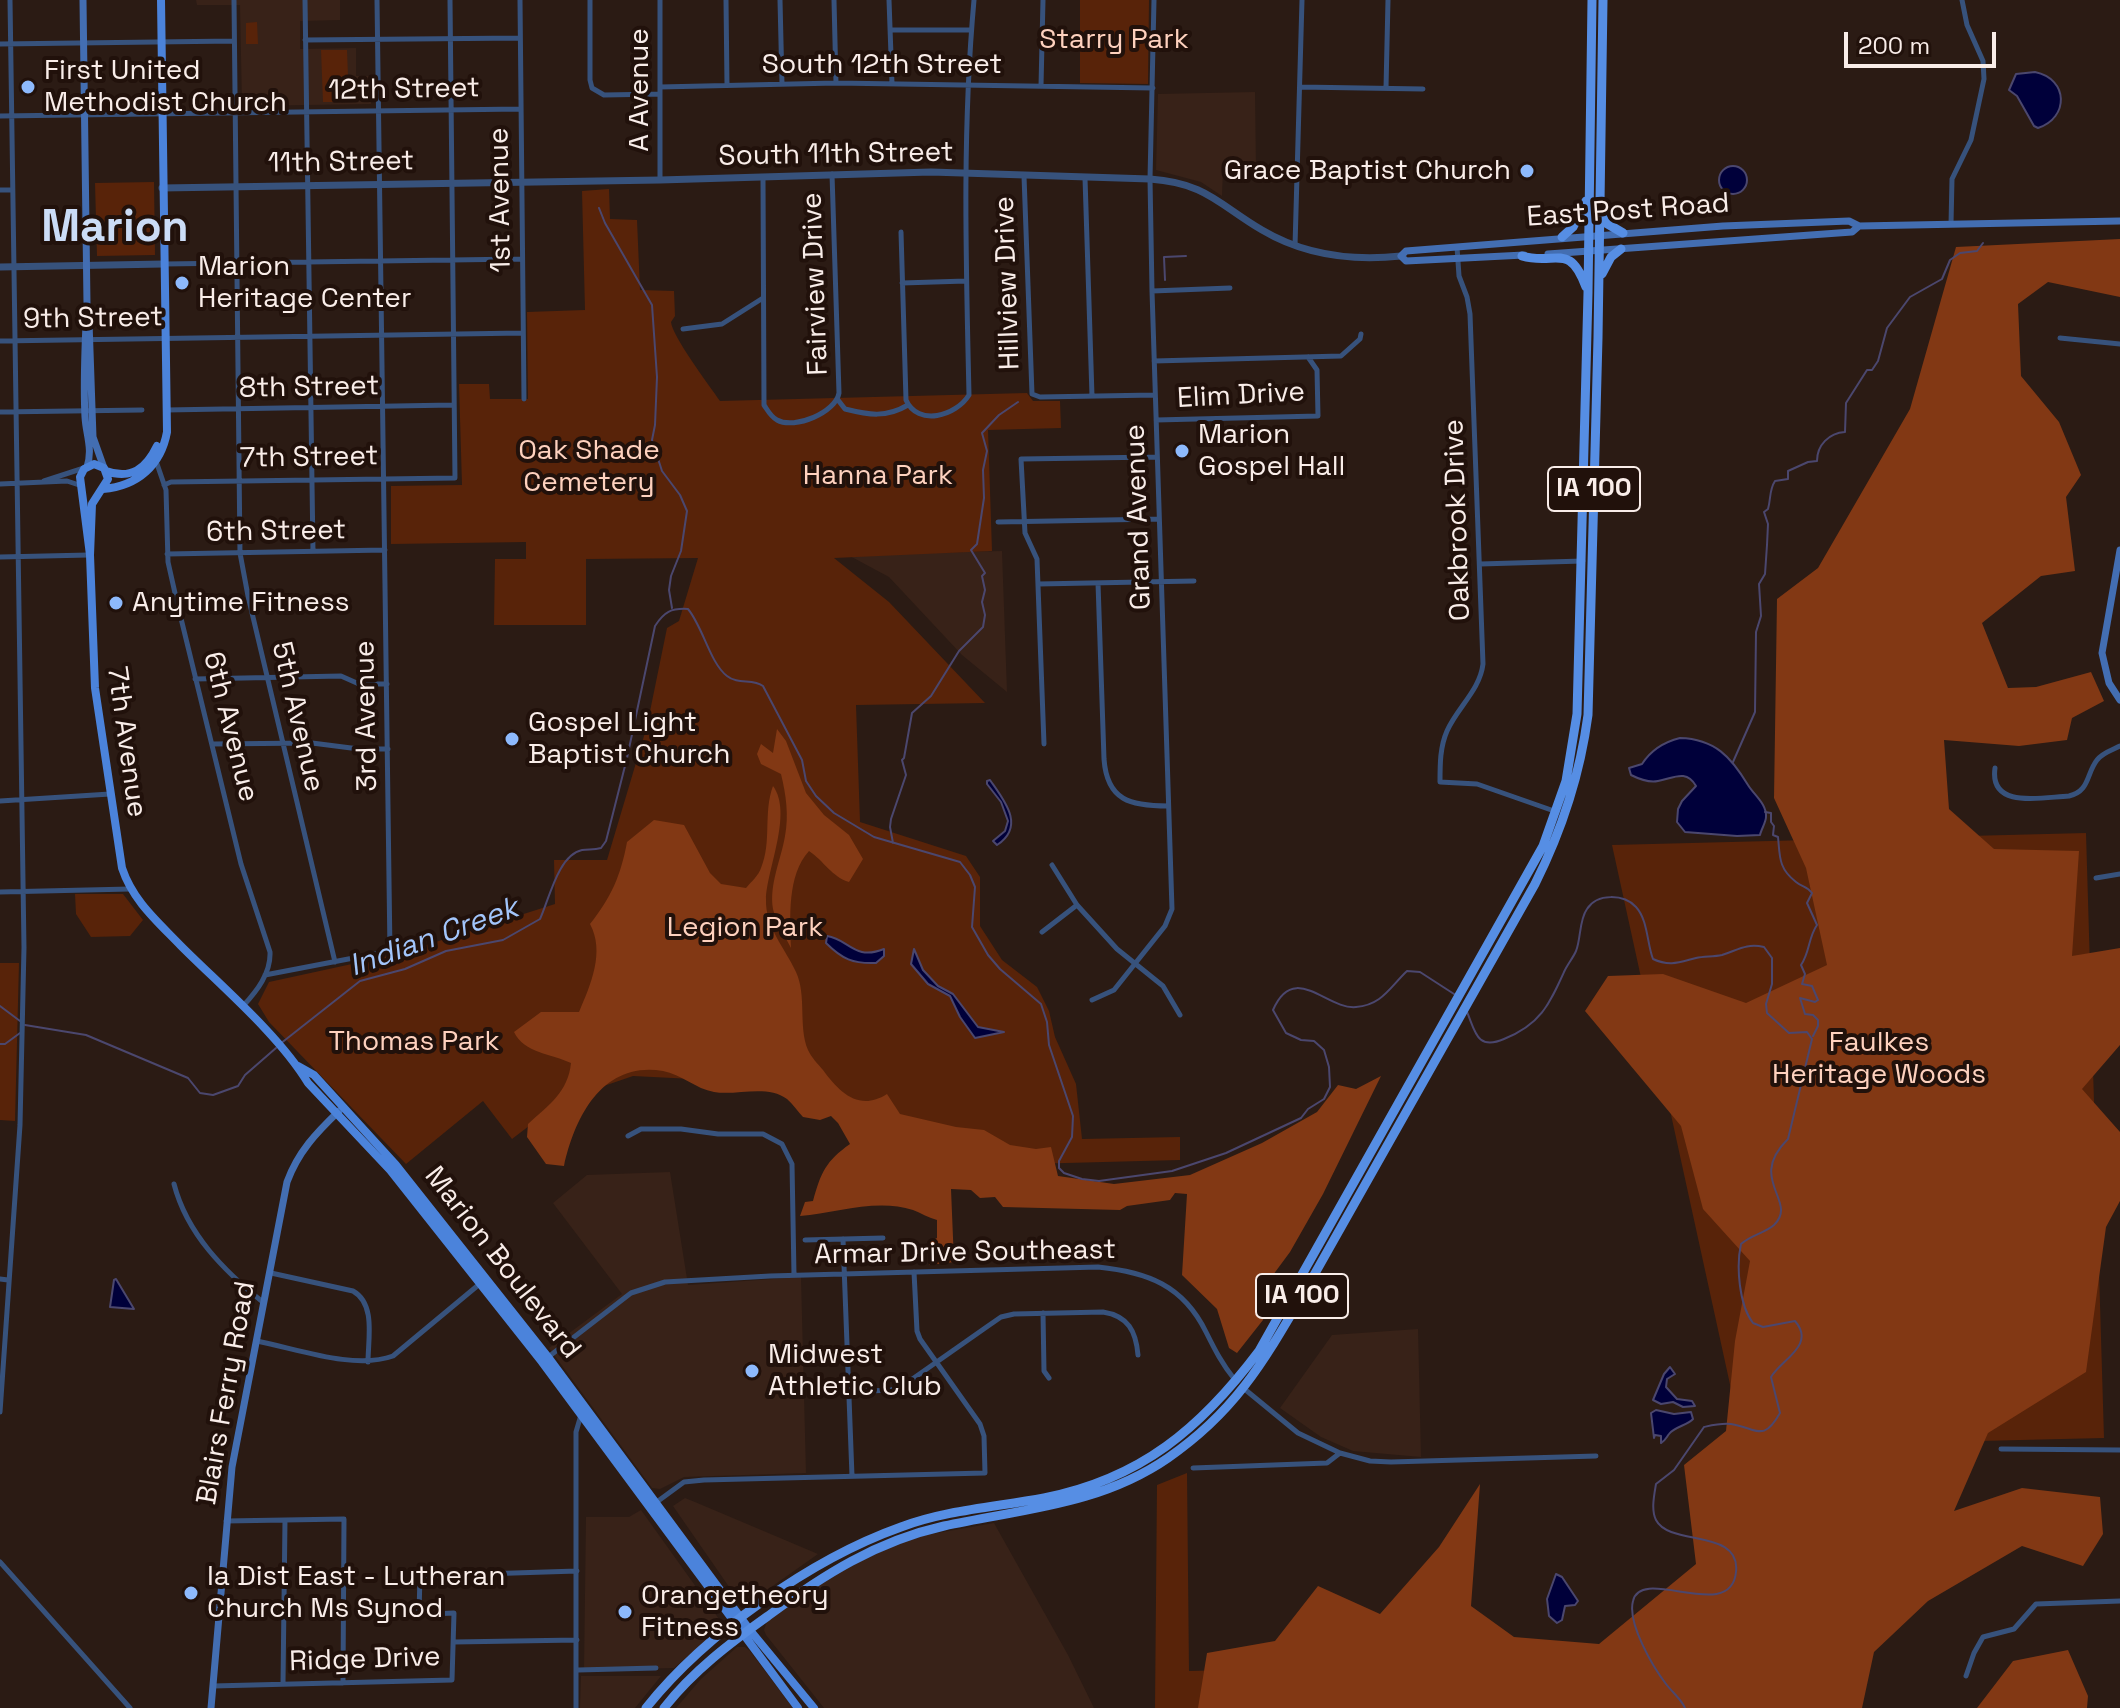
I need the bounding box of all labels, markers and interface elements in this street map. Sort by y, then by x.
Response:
scale bar [1848,16,2000,66]
park label: Starry Park [1039,23,1189,57]
street label: A Avenue [623,28,657,152]
text: 200 m [1858,30,1930,61]
street label: South 12th Street [762,48,1002,82]
place label: First United Methodist Church [44,54,287,120]
street label: 12th Street [328,72,480,108]
marker: First United Methodist Church [19,78,37,96]
street label: 1st Avenue [483,127,519,273]
street label: South 11th Street [718,136,954,174]
street label: 11th Street [268,145,414,181]
place label: Grace Baptist Church [1224,154,1511,188]
marker: Grace Baptist Church [1518,162,1536,180]
street label: East Post Road [1525,187,1731,235]
street label: Fairview Drive [796,192,836,376]
street label: Hillview Drive [988,196,1028,370]
district label: Marion [41,203,189,255]
place label: Marion Heritage Center [198,250,411,316]
marker: Marion Heritage Center [173,274,191,292]
street label: 9th Street [23,301,163,337]
street label: 8th Street [239,370,379,406]
street label: Elim Drive [1176,376,1306,416]
place label: Marion Gospel Hall [1198,418,1345,484]
street label: Oakbrook Drive [1438,419,1478,621]
street label: Grand Avenue [1119,423,1159,611]
park label: Oak Shade Cemetery [518,434,660,500]
street label: 7th Street [239,440,379,476]
marker: Marion Gospel Hall [1173,442,1191,460]
park label: Hanna Park [803,459,953,493]
road number: IA 100 [1548,467,1640,511]
street label: 6th Street [206,514,346,550]
place label: Anytime Fitness [132,586,349,620]
marker: Anytime Fitness [107,594,125,612]
street label: 5th Avenue [263,639,331,795]
street label: 3rd Avenue [349,640,385,792]
street label: 6th Avenue [195,649,265,805]
street label: 7th Avenue [99,664,153,820]
place label: Gospel Light Baptist Church [528,706,730,772]
marker: Gospel Light Baptist Church [503,730,521,748]
water label: Indian Creek [344,891,524,985]
park label: Legion Park [667,911,823,945]
park label: Thomas Park [328,1025,500,1059]
park label: Faulkes Heritage Woods [1772,1026,1986,1092]
street label: Marion Boulevard [417,1160,587,1366]
street label: Armar Drive Southeast [814,1234,1116,1272]
road number: IA 100 [1256,1274,1348,1318]
street label: Blairs Ferry Road [191,1279,263,1507]
place label: Midwest Athletic Club [768,1338,942,1404]
marker: Midwest Athletic Club [743,1362,761,1380]
place label: Ia Dist East - Lutheran Church Ms Synod [207,1560,506,1626]
place label: Orangetheory Fitness [641,1579,829,1645]
marker: Ia Dist East - Lutheran Church Ms Synod [182,1584,200,1602]
marker: Orangetheory Fitness [616,1603,634,1621]
street label: Ridge Drive [289,1641,441,1679]

